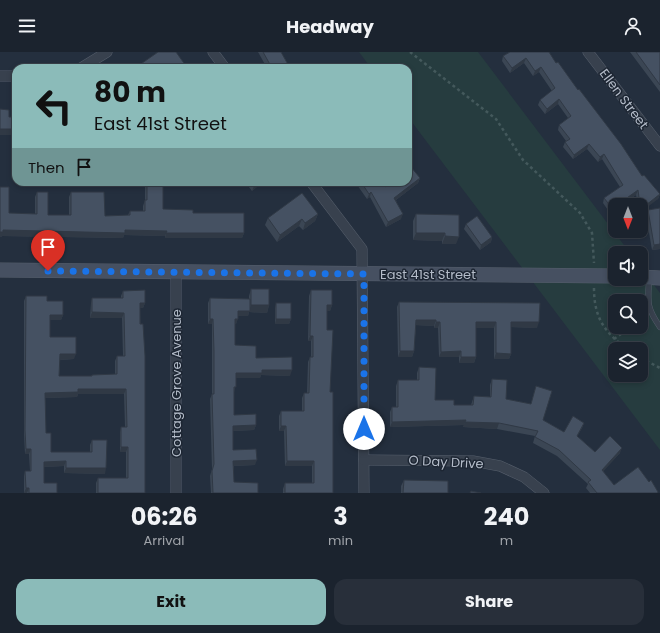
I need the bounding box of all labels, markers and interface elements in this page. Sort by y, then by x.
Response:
text: Headway [286,14,374,39]
icon: menu [16,15,38,37]
icon: person [622,15,644,37]
street label: Ellen Street [595,65,653,133]
text: 80 m [94,73,166,112]
icon: left [28,80,80,132]
text: East 41st Street [94,111,227,136]
icon: arrive [73,156,95,178]
text: Then [28,157,65,178]
north arrow [608,198,648,238]
map controls [608,198,648,382]
pin [31,230,65,271]
icon: arrive [37,236,59,258]
button: sound [608,246,648,286]
street label: East 41st Street [380,265,476,284]
button: search [608,294,648,334]
street label: Cottage Grove Avenue [167,309,186,457]
button: layers [608,342,648,382]
position arrow [343,408,385,450]
street label: O Day Drive [408,451,484,473]
text: 06:26 [131,500,197,533]
text: 3 [333,500,348,533]
text: 240 [484,500,529,533]
text: Arrival [144,531,185,550]
text: min [328,531,353,550]
text: m [500,531,513,550]
button: Exit [16,579,326,625]
button: Share [334,579,644,625]

